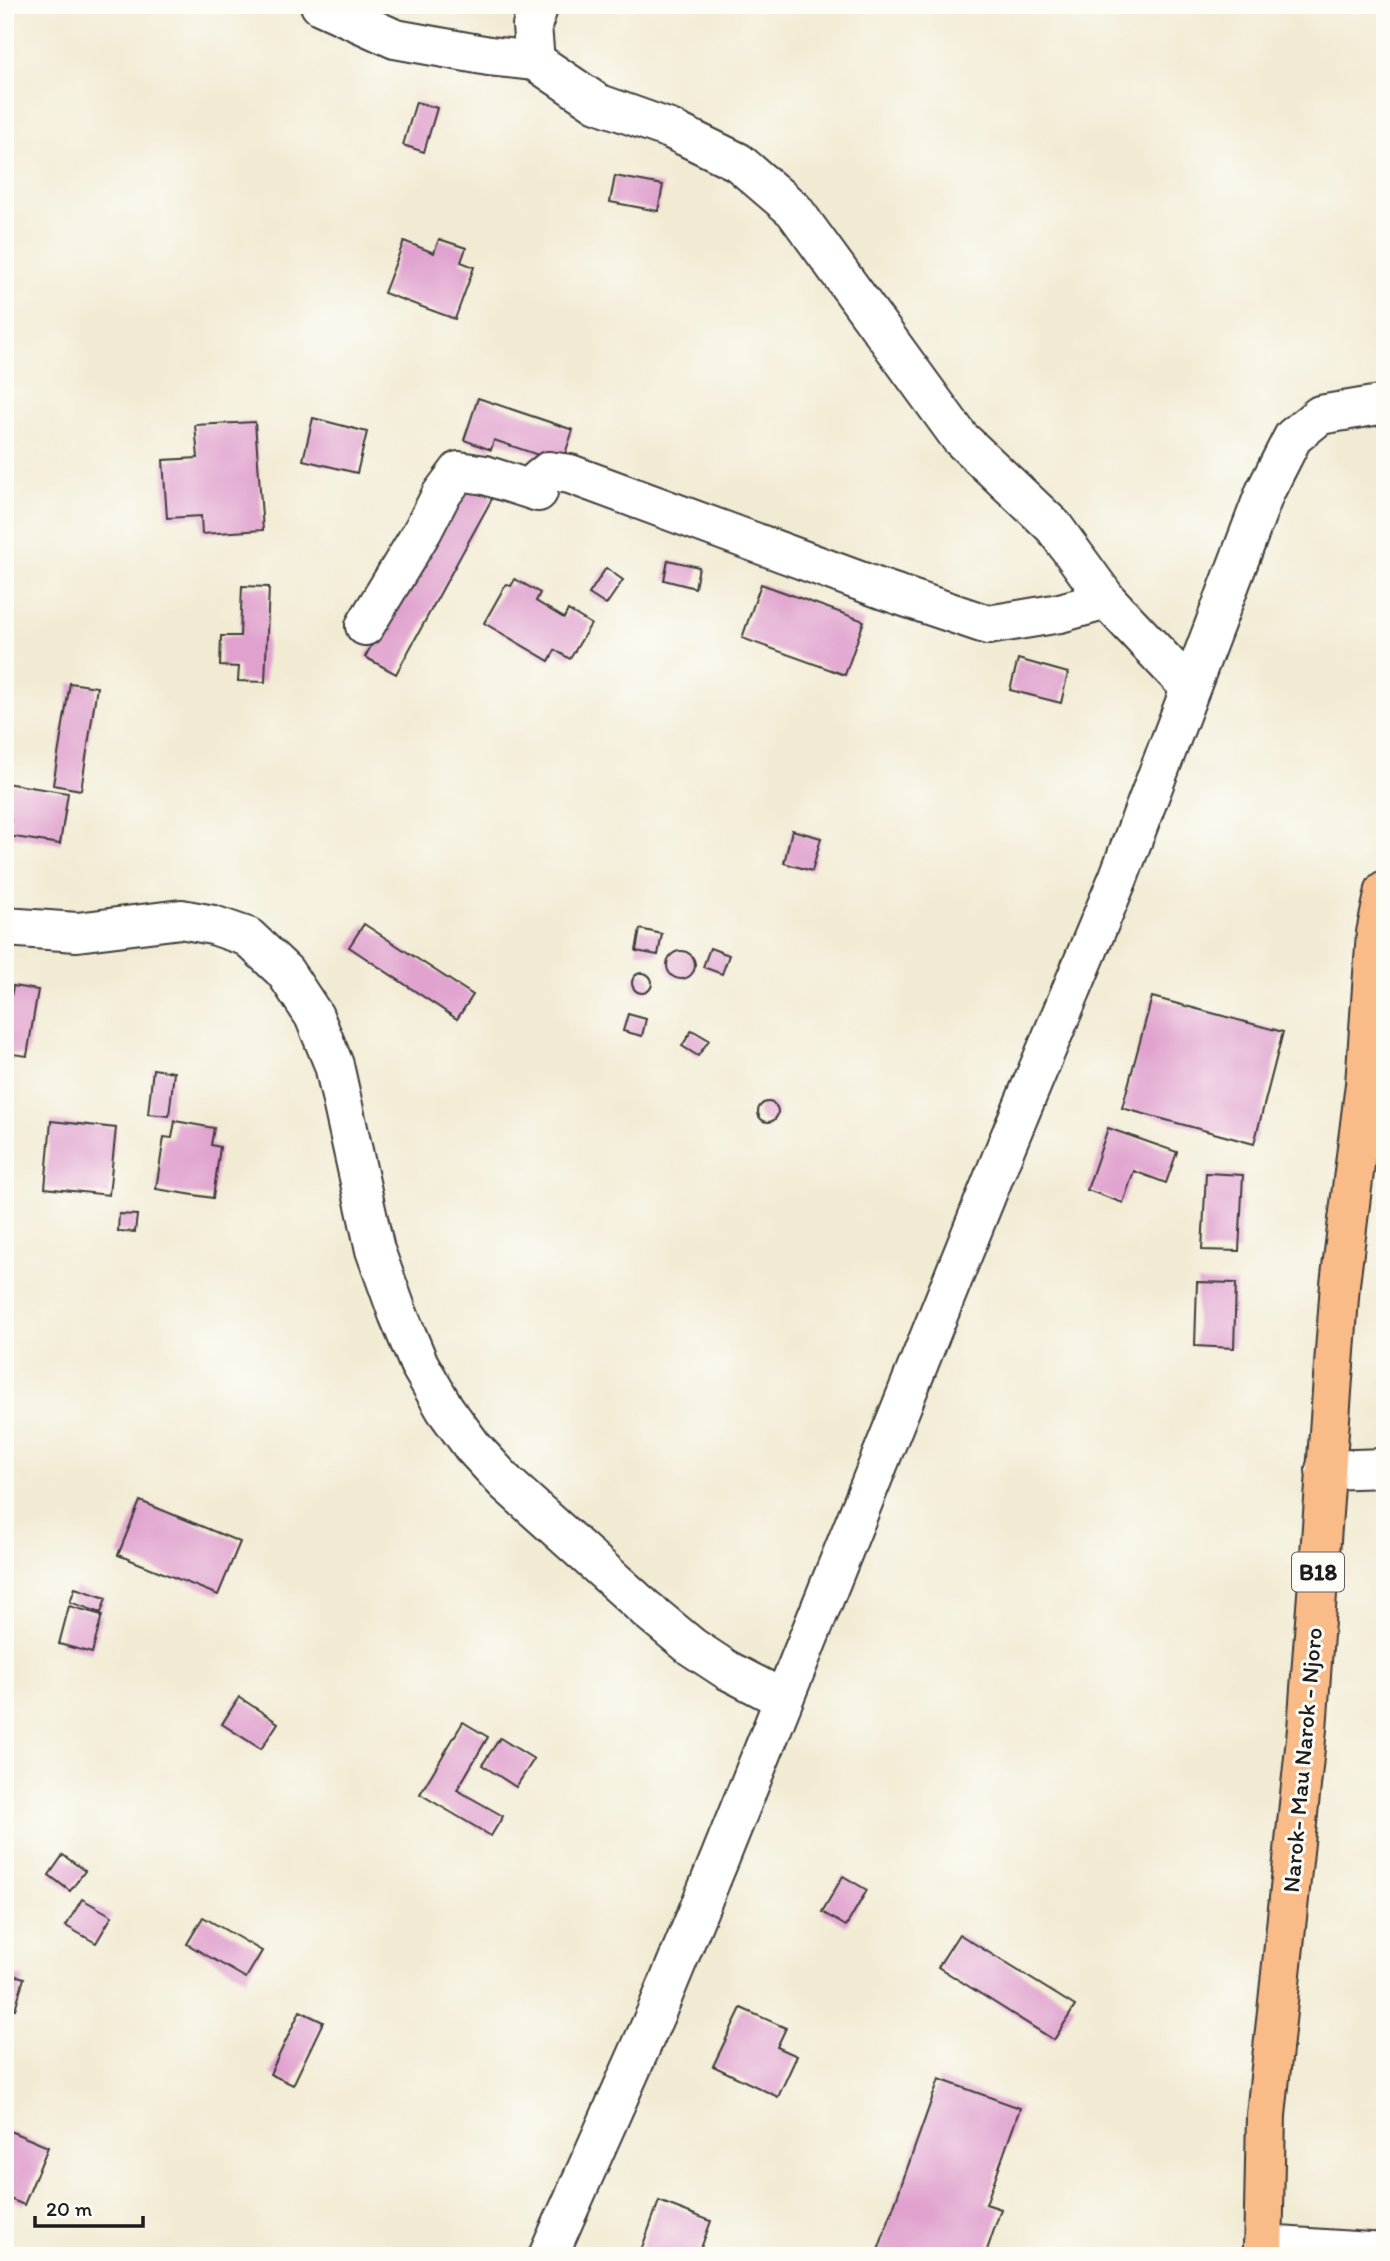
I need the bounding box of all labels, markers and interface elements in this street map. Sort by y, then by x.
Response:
road number: B18 [1292,1553,1344,1592]
street label: Narok- Mau Narok - Njoro [1276,1626,1328,1894]
scale bar [35,2184,144,2228]
text: 20 m [46,2196,93,2221]

